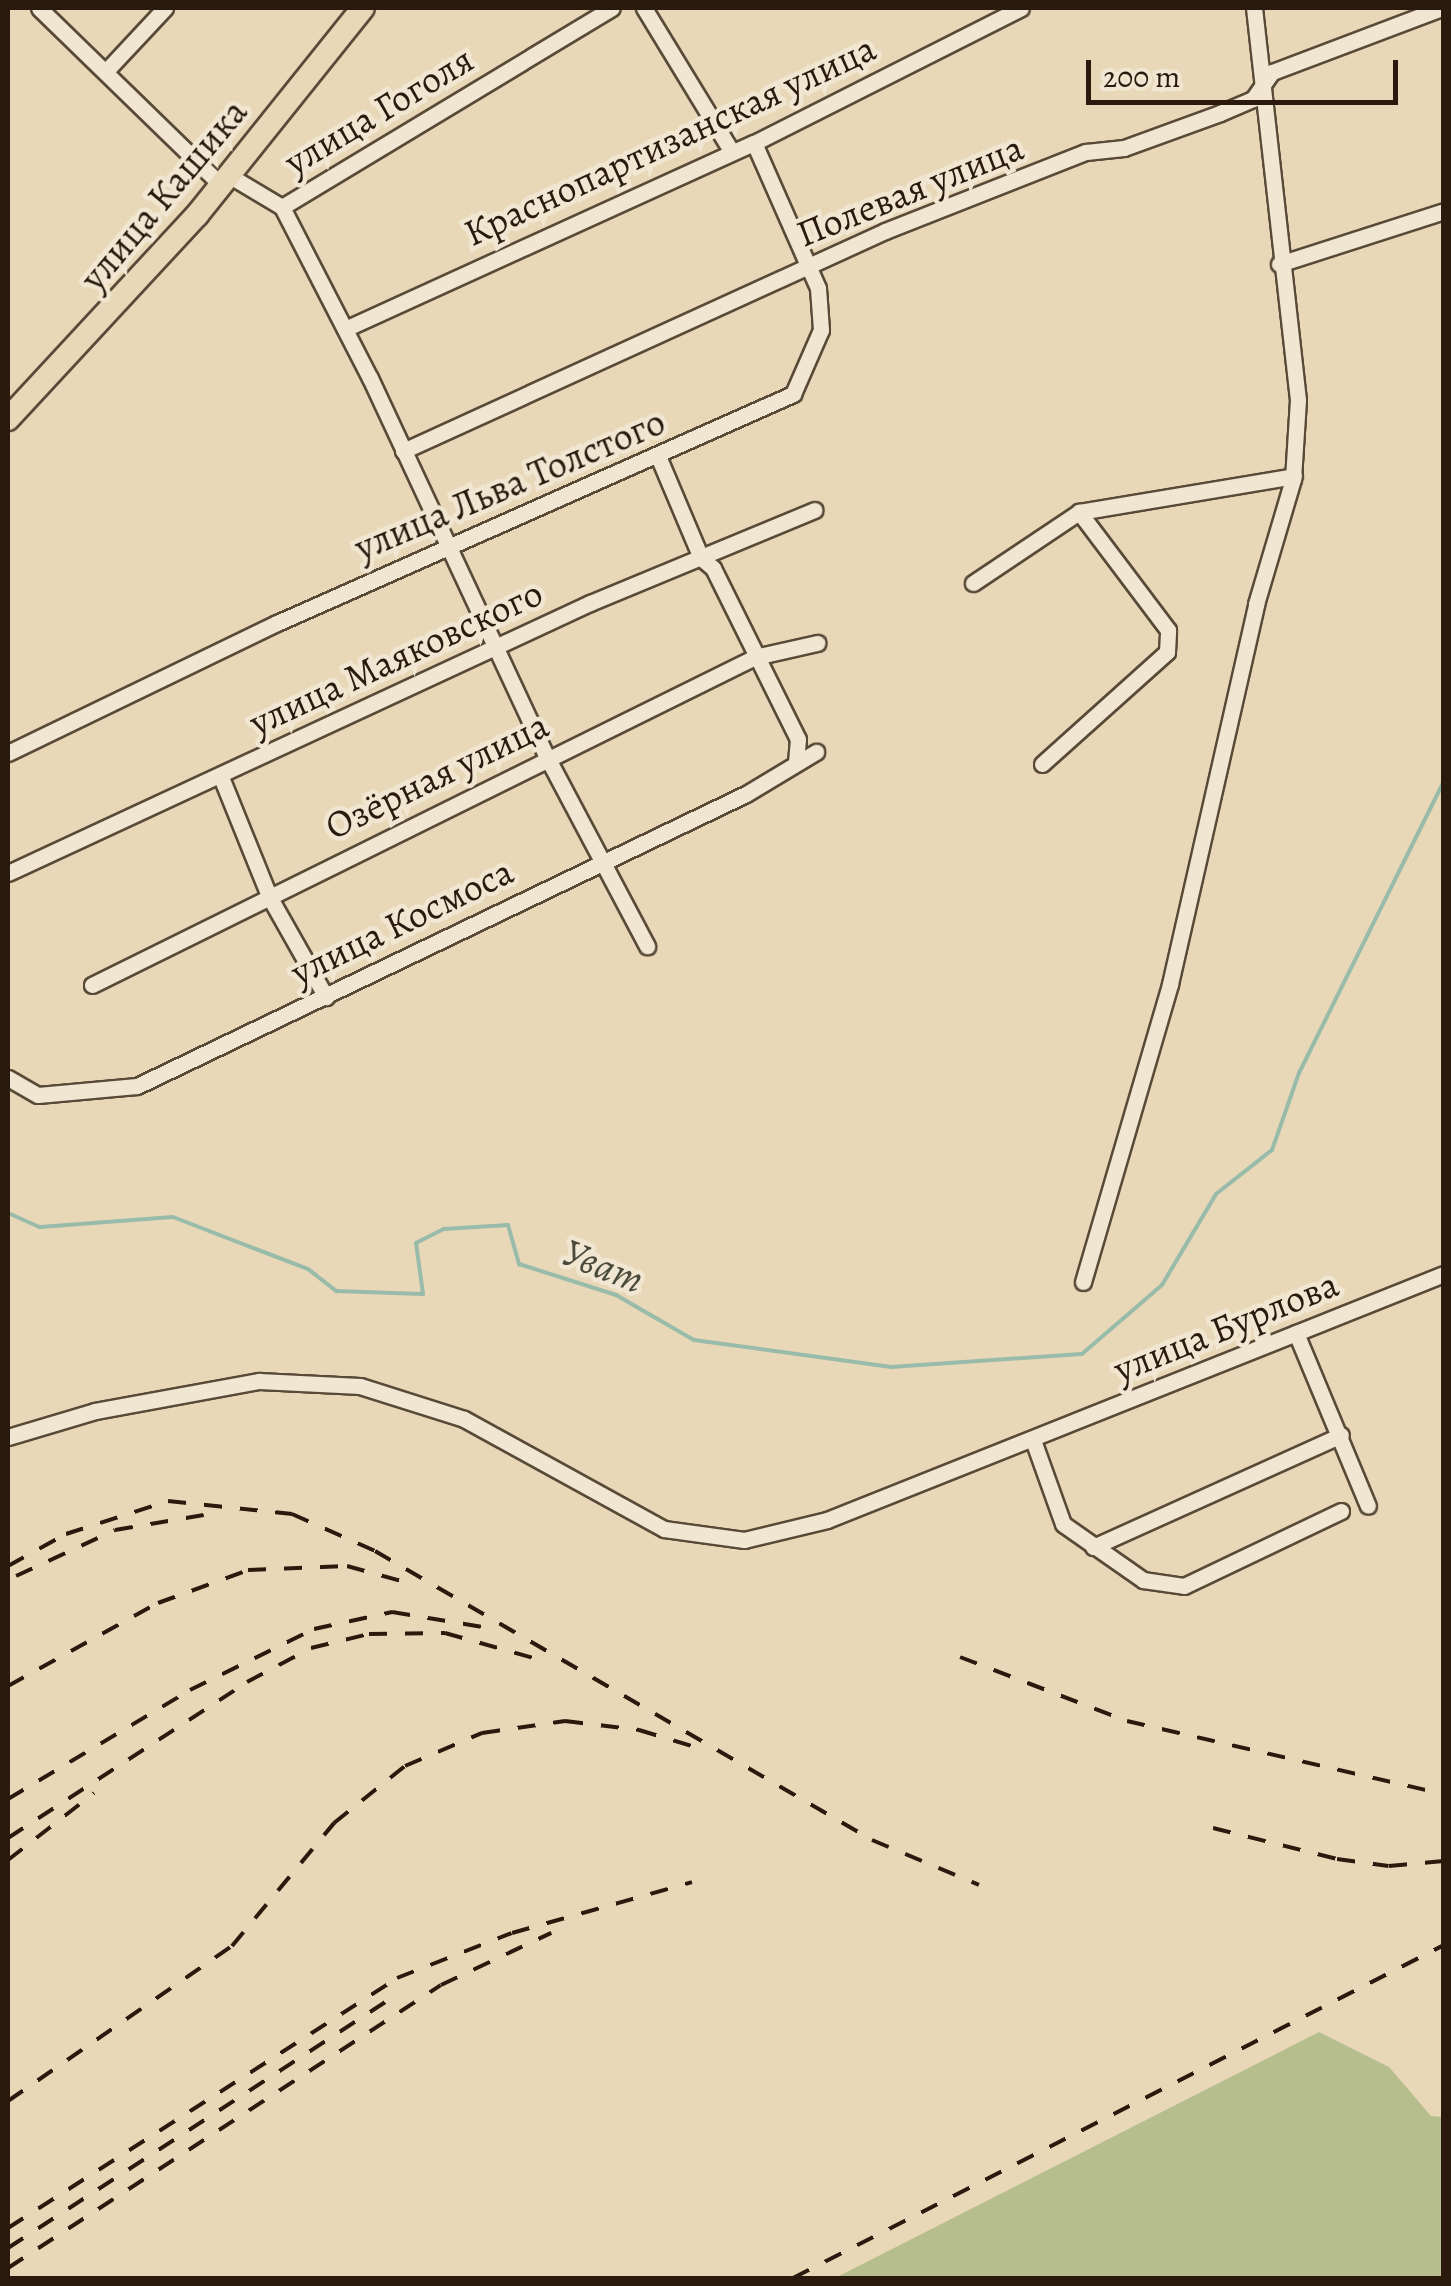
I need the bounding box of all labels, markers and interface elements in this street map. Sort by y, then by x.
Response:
street label: Краснопартизанская улица [457,26,883,256]
street label: улица Гоголя [276,37,482,185]
scale bar [1091,40,1404,102]
text: 200 m [1103,57,1180,97]
street label: улица Кашика [71,90,257,300]
street label: Полевая улица [790,125,1030,257]
street label: улица Льва Толстого [348,399,672,571]
street label: улица Маяковского [242,570,550,746]
street label: Озёрная улица [318,702,556,850]
street label: улица Космоса [283,849,521,995]
water label: Уват [556,1228,650,1304]
street label: улица Бурлова [1107,1261,1345,1393]

